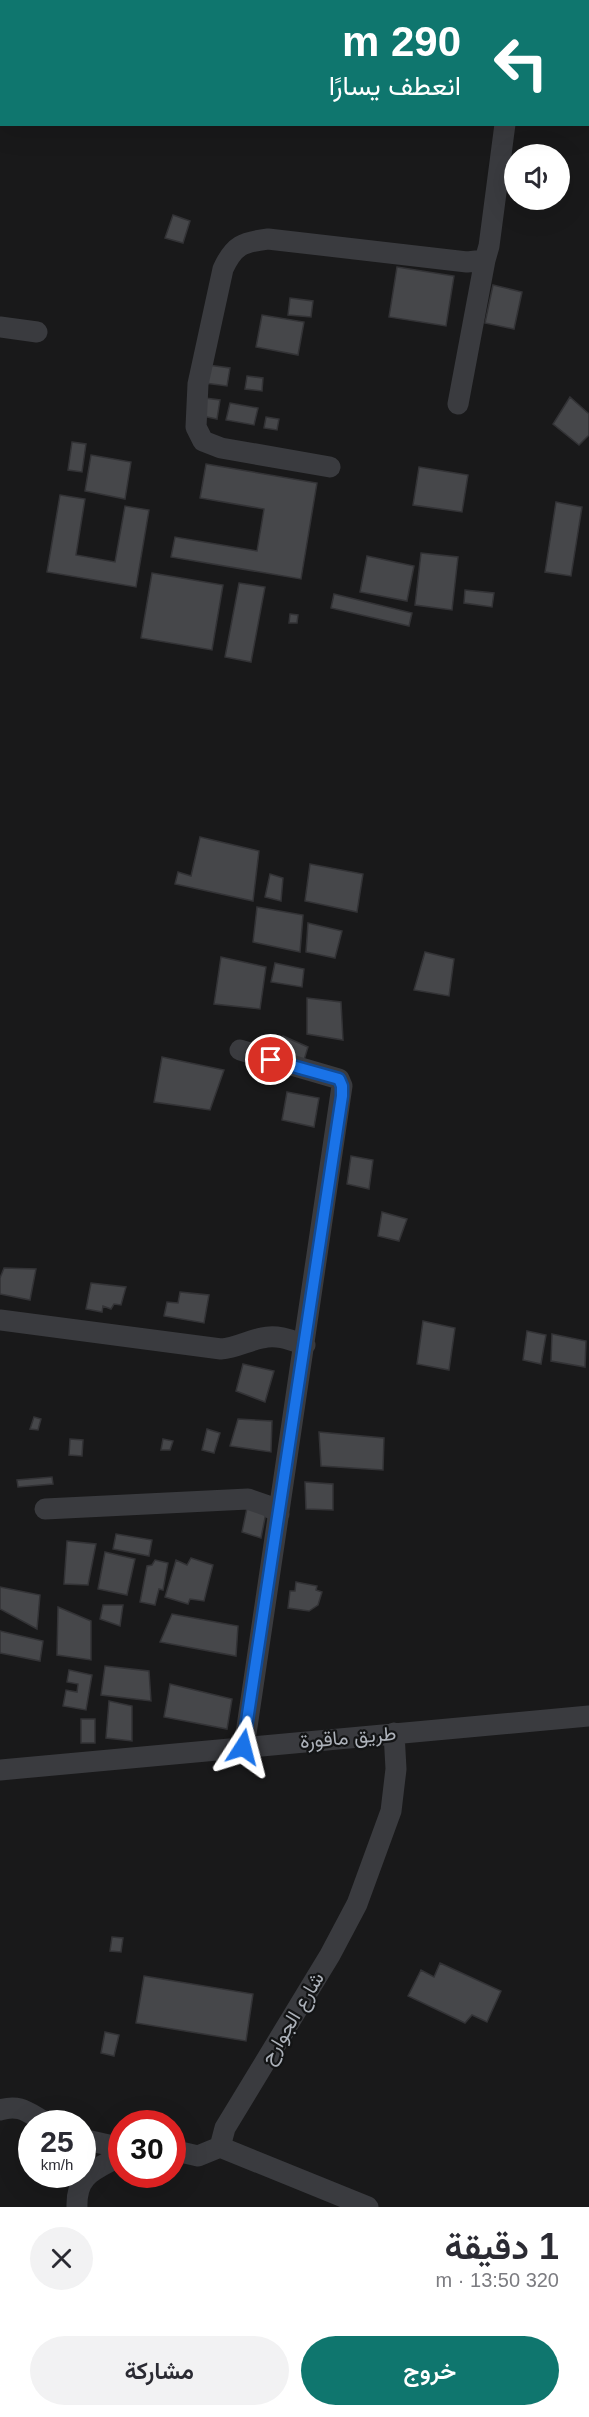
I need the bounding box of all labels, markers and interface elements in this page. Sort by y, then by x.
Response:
text: 290 m [342,18,461,65]
icon: left [482,24,560,102]
text: انعطف يسارًا [329,71,461,101]
map controls [504,144,570,210]
button: sound [504,144,570,210]
pin [245,1034,296,1085]
icon: arrive [254,1043,287,1076]
position arrow [211,1715,275,1779]
street label: طريق ماقورة [299,1722,397,1754]
street label: شارع الجوارح [256,1968,331,2070]
speed limit sign: 30 [108,2110,186,2188]
text: 25 [40,2125,74,2158]
text: km/h [41,2156,73,2173]
text: 1 دقيقة [444,2226,559,2267]
button: close [30,2227,93,2290]
text: 320 m · 13:50 [436,2269,559,2291]
button: مشاركة [30,2336,289,2405]
button: خروج [301,2336,559,2405]

